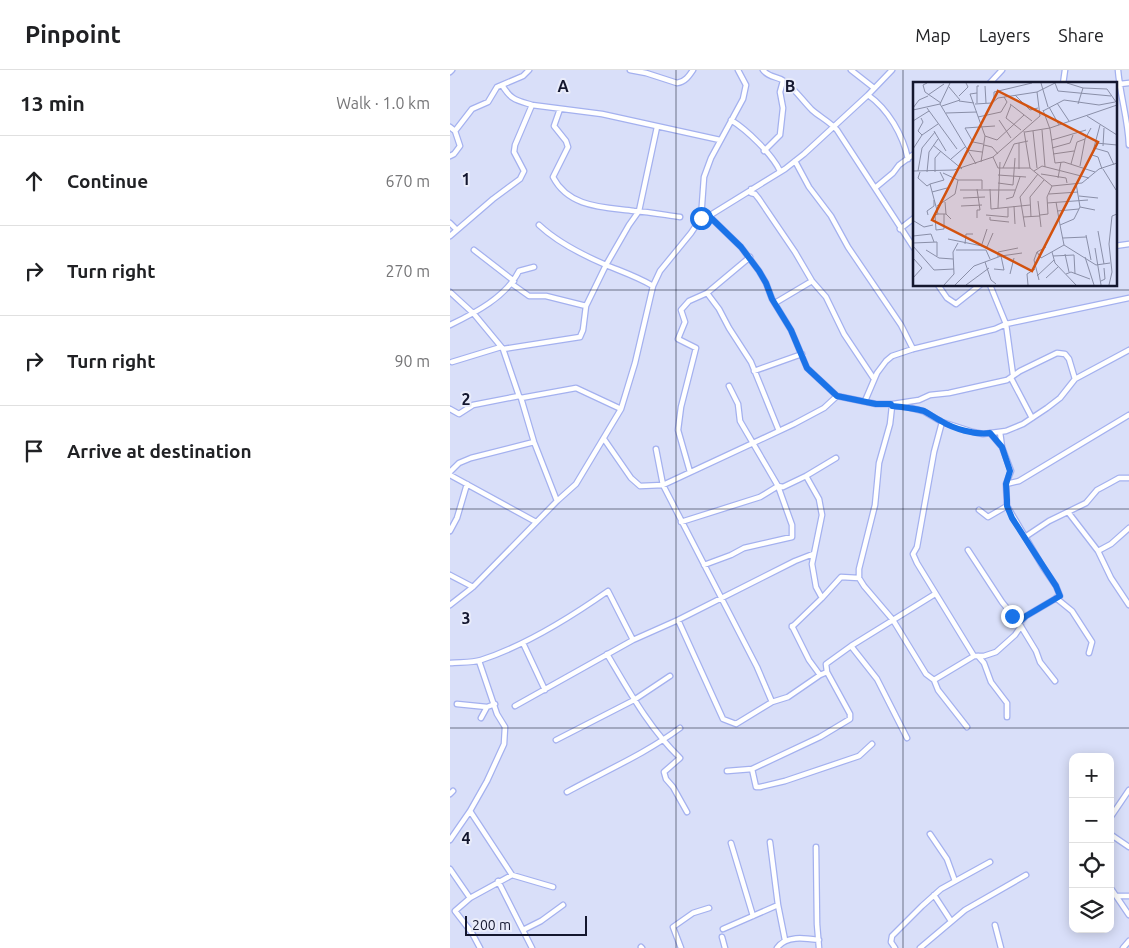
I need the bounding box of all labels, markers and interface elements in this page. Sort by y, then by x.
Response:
text: Pinpoint [25,21,121,48]
text: Map [915,25,951,45]
text: Layers [979,25,1030,45]
text: Share [1058,25,1104,45]
text: A [557,77,569,95]
text: B [785,77,795,95]
inset map [913,82,1116,286]
text: 13 min [20,91,85,115]
text: Walk · 1.0 km [336,94,430,112]
icon: ahead [20,167,48,195]
text: Continue [67,170,148,192]
text: 1 [461,170,471,188]
text: 670 m [385,172,430,190]
route start [690,207,713,230]
icon: right [20,257,48,285]
text: Turn right [67,260,155,282]
text: 270 m [385,262,430,280]
icon: right [20,347,48,375]
text: Turn right [67,350,155,372]
text: 90 m [394,352,430,370]
text: 2 [461,390,471,408]
icon: arrive [20,437,48,465]
text: Arrive at destination [67,440,252,462]
route end [1001,605,1024,628]
text: 3 [461,609,471,627]
map controls [1069,753,1114,933]
button: + [1069,753,1114,798]
button: − [1069,798,1114,843]
text: 4 [461,829,471,847]
button: locate [1069,843,1114,888]
button: layers [1069,888,1114,933]
scale bar [465,913,588,936]
text: 200 m [472,917,511,933]

